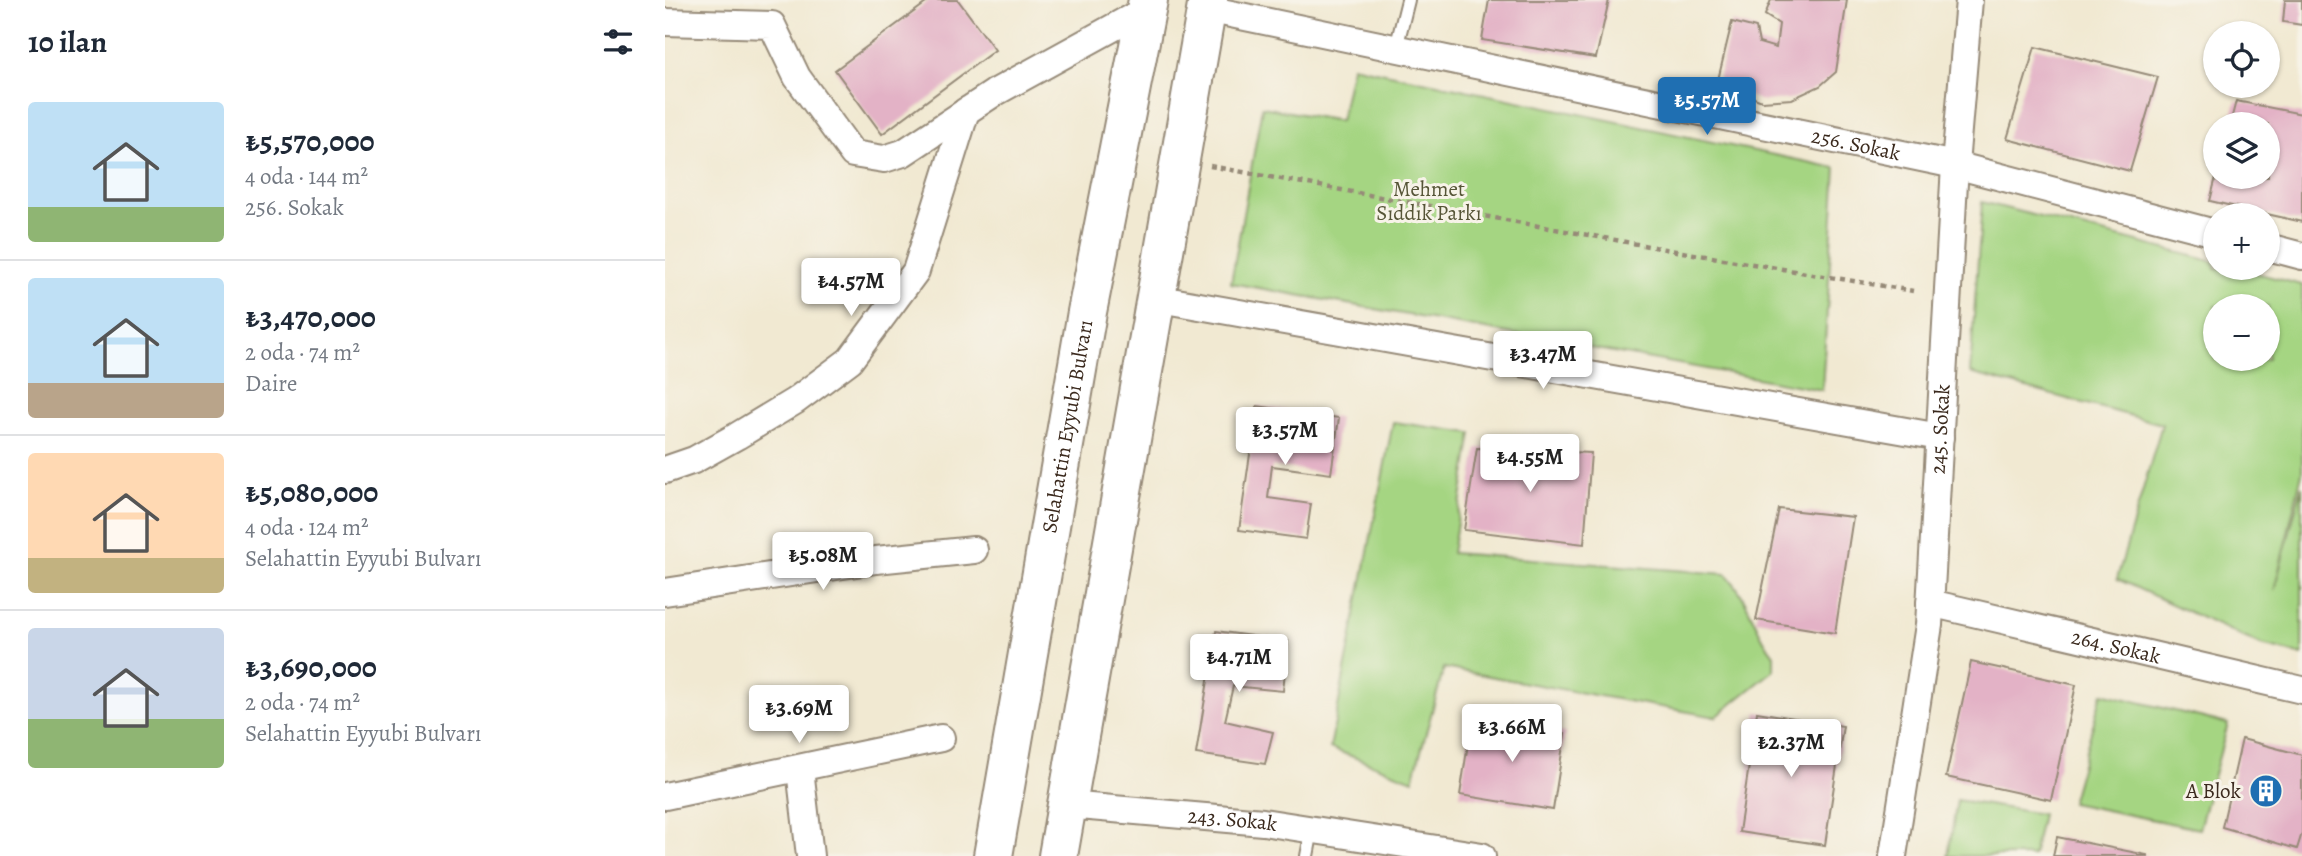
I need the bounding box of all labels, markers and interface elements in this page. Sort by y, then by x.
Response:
map controls [2203,21,2280,371]
button: locate [2203,21,2280,98]
text: 10 ilan [28,22,107,62]
icon: filters [599,23,637,61]
pin: ₺5.57M [1650,78,1764,137]
text: ₺5.57M [1674,84,1740,115]
button: layers [2203,112,2280,189]
text: ₺5,570,000 [245,121,375,161]
street label: 256. Sokak [1809,121,1904,167]
icon: home [84,130,168,214]
text: 4 oda · 144 m² [245,161,368,192]
park label: Mehmet Sıddık Parkı [1376,175,1482,227]
text: 256. Sokak [245,192,344,223]
button: + [2203,203,2280,280]
pin: ₺4.57M [794,258,908,318]
text: ₺4.57M [817,265,885,296]
button: − [2203,294,2280,371]
text: ₺3,470,000 [245,297,376,337]
icon: home [84,306,168,390]
street label: Selahattin Eyyubi Bulvarı [1035,317,1099,535]
pin: ₺3.47M [1486,332,1600,391]
text: 2 oda · 74 m² [245,337,360,368]
text: ₺3.47M [1509,338,1577,369]
text: Daire [245,368,297,399]
street label: 245. Sokak [1924,383,1957,475]
pin: ₺3.57M [1228,407,1342,467]
text: ₺3.57M [1252,414,1318,445]
pin: ₺4.55M [1473,434,1587,494]
text: ₺4.55M [1496,441,1564,472]
text: ₺5,080,000 [245,472,378,512]
icon: home [84,481,168,565]
text: 4 oda · 124 m² [245,512,369,543]
pin: ₺5.08M [766,532,880,592]
text: ₺5.08M [788,539,858,570]
text: Selahattin Eyyubi Bulvarı [245,543,481,574]
street label: 264. Sokak [2069,623,2164,671]
pin: ₺4.71M [1182,634,1296,694]
text: ₺4.71M [1206,641,1272,672]
text: ₺3,690,000 [245,647,377,687]
icon: home [84,656,168,740]
pin: ₺3.69M [742,686,856,745]
text: 2 oda · 74 m² [245,687,360,718]
text: ₺3.69M [765,692,833,723]
pin: ₺3.66M [1455,704,1569,764]
text: ₺3.66M [1478,711,1546,742]
text: Selahattin Eyyubi Bulvarı [245,718,481,749]
pin: ₺2.37M [1734,720,1848,779]
text: ₺2.37M [1757,726,1825,757]
building icon: A Blok [2247,772,2285,810]
place label: A Blok [2185,777,2242,805]
street label: 243. Sokak [1186,802,1280,838]

